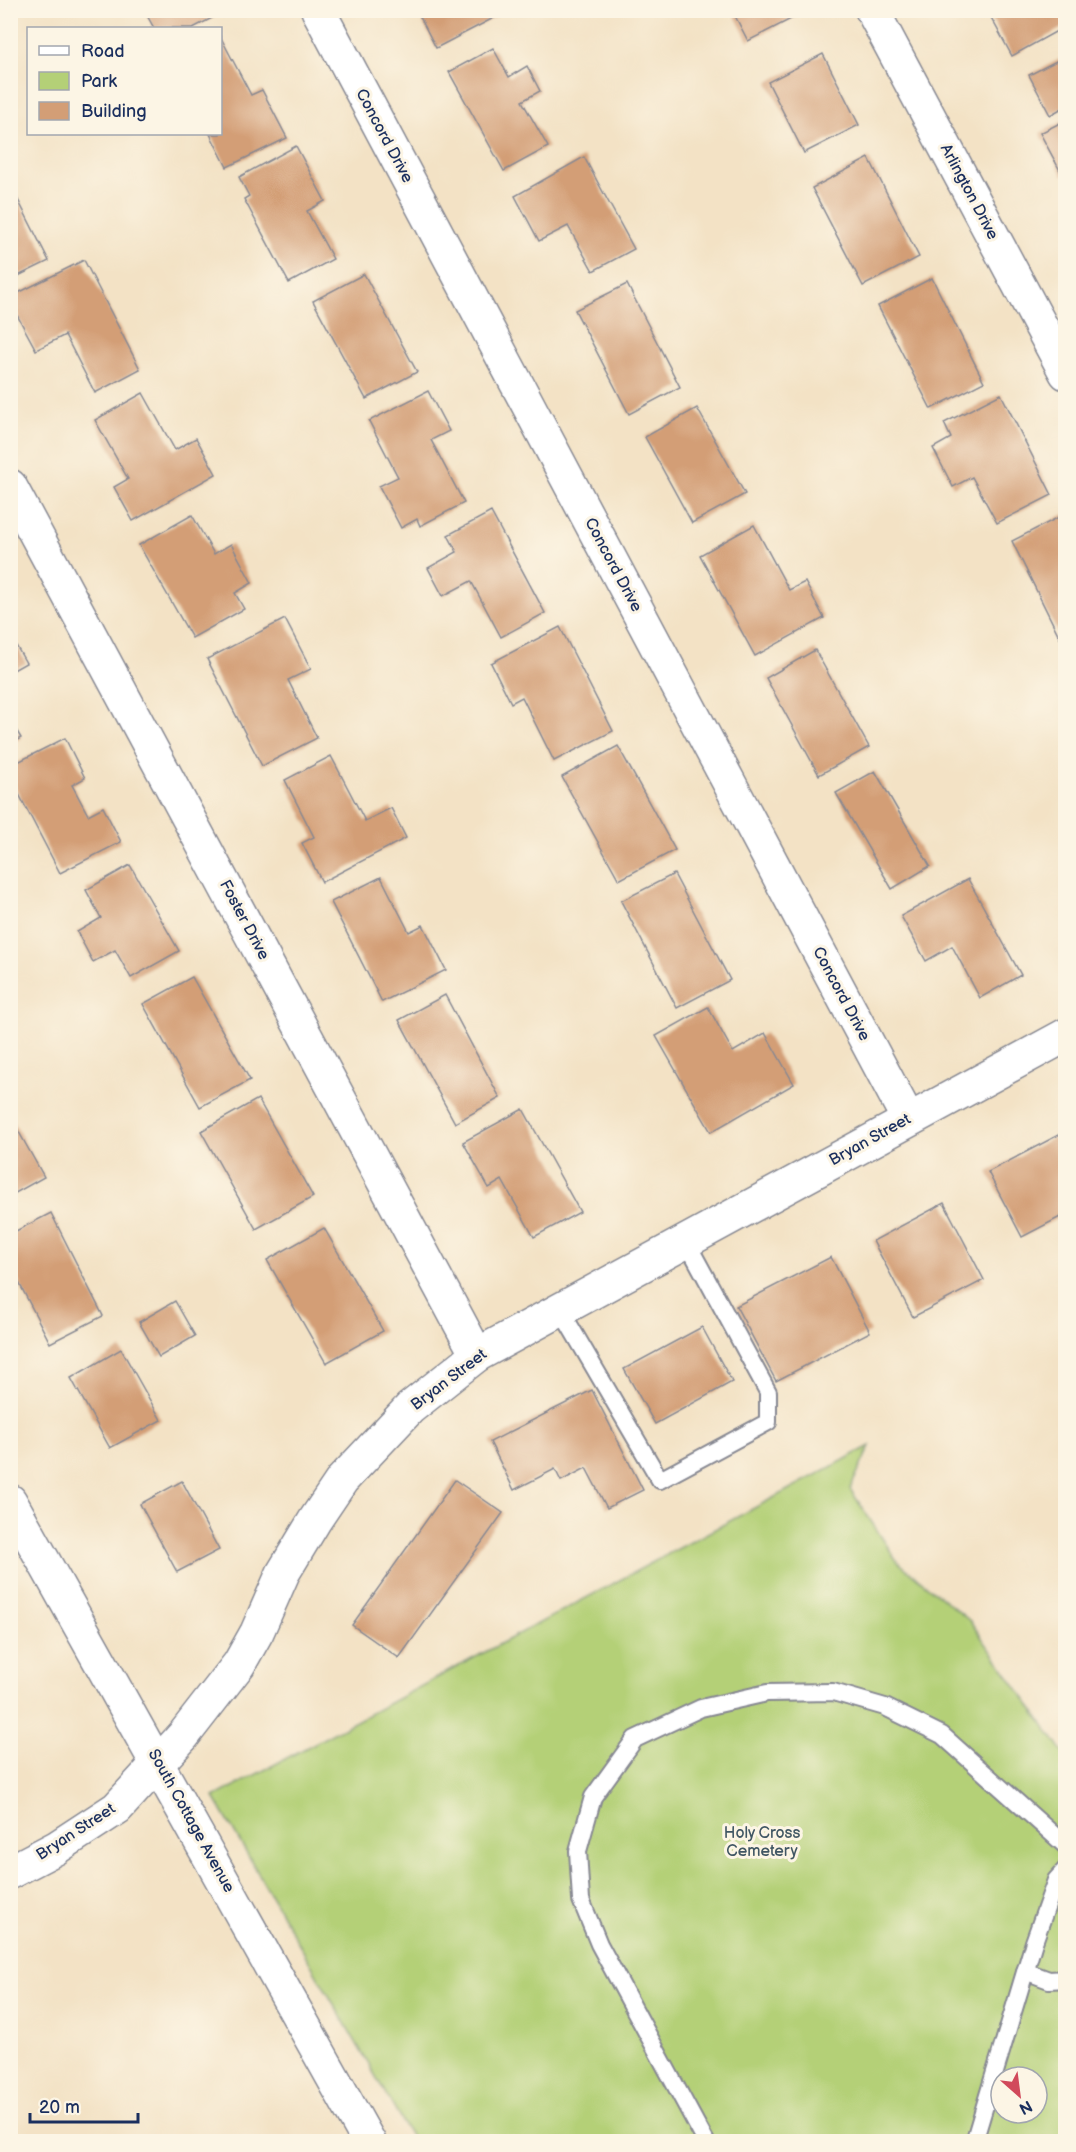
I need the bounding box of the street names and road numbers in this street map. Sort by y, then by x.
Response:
street label: Concord Drive [351,86,417,187]
street label: Arlington Drive [936,141,1002,244]
street label: Concord Drive [580,515,646,616]
street label: Foster Drive [215,877,273,964]
street label: Concord Drive [808,944,874,1045]
street label: Bryan Street [826,1110,914,1170]
street label: Bryan Street [407,1345,491,1415]
street label: South Cottage Avenue [144,1746,239,1896]
street label: Bryan Street [33,1799,119,1865]

